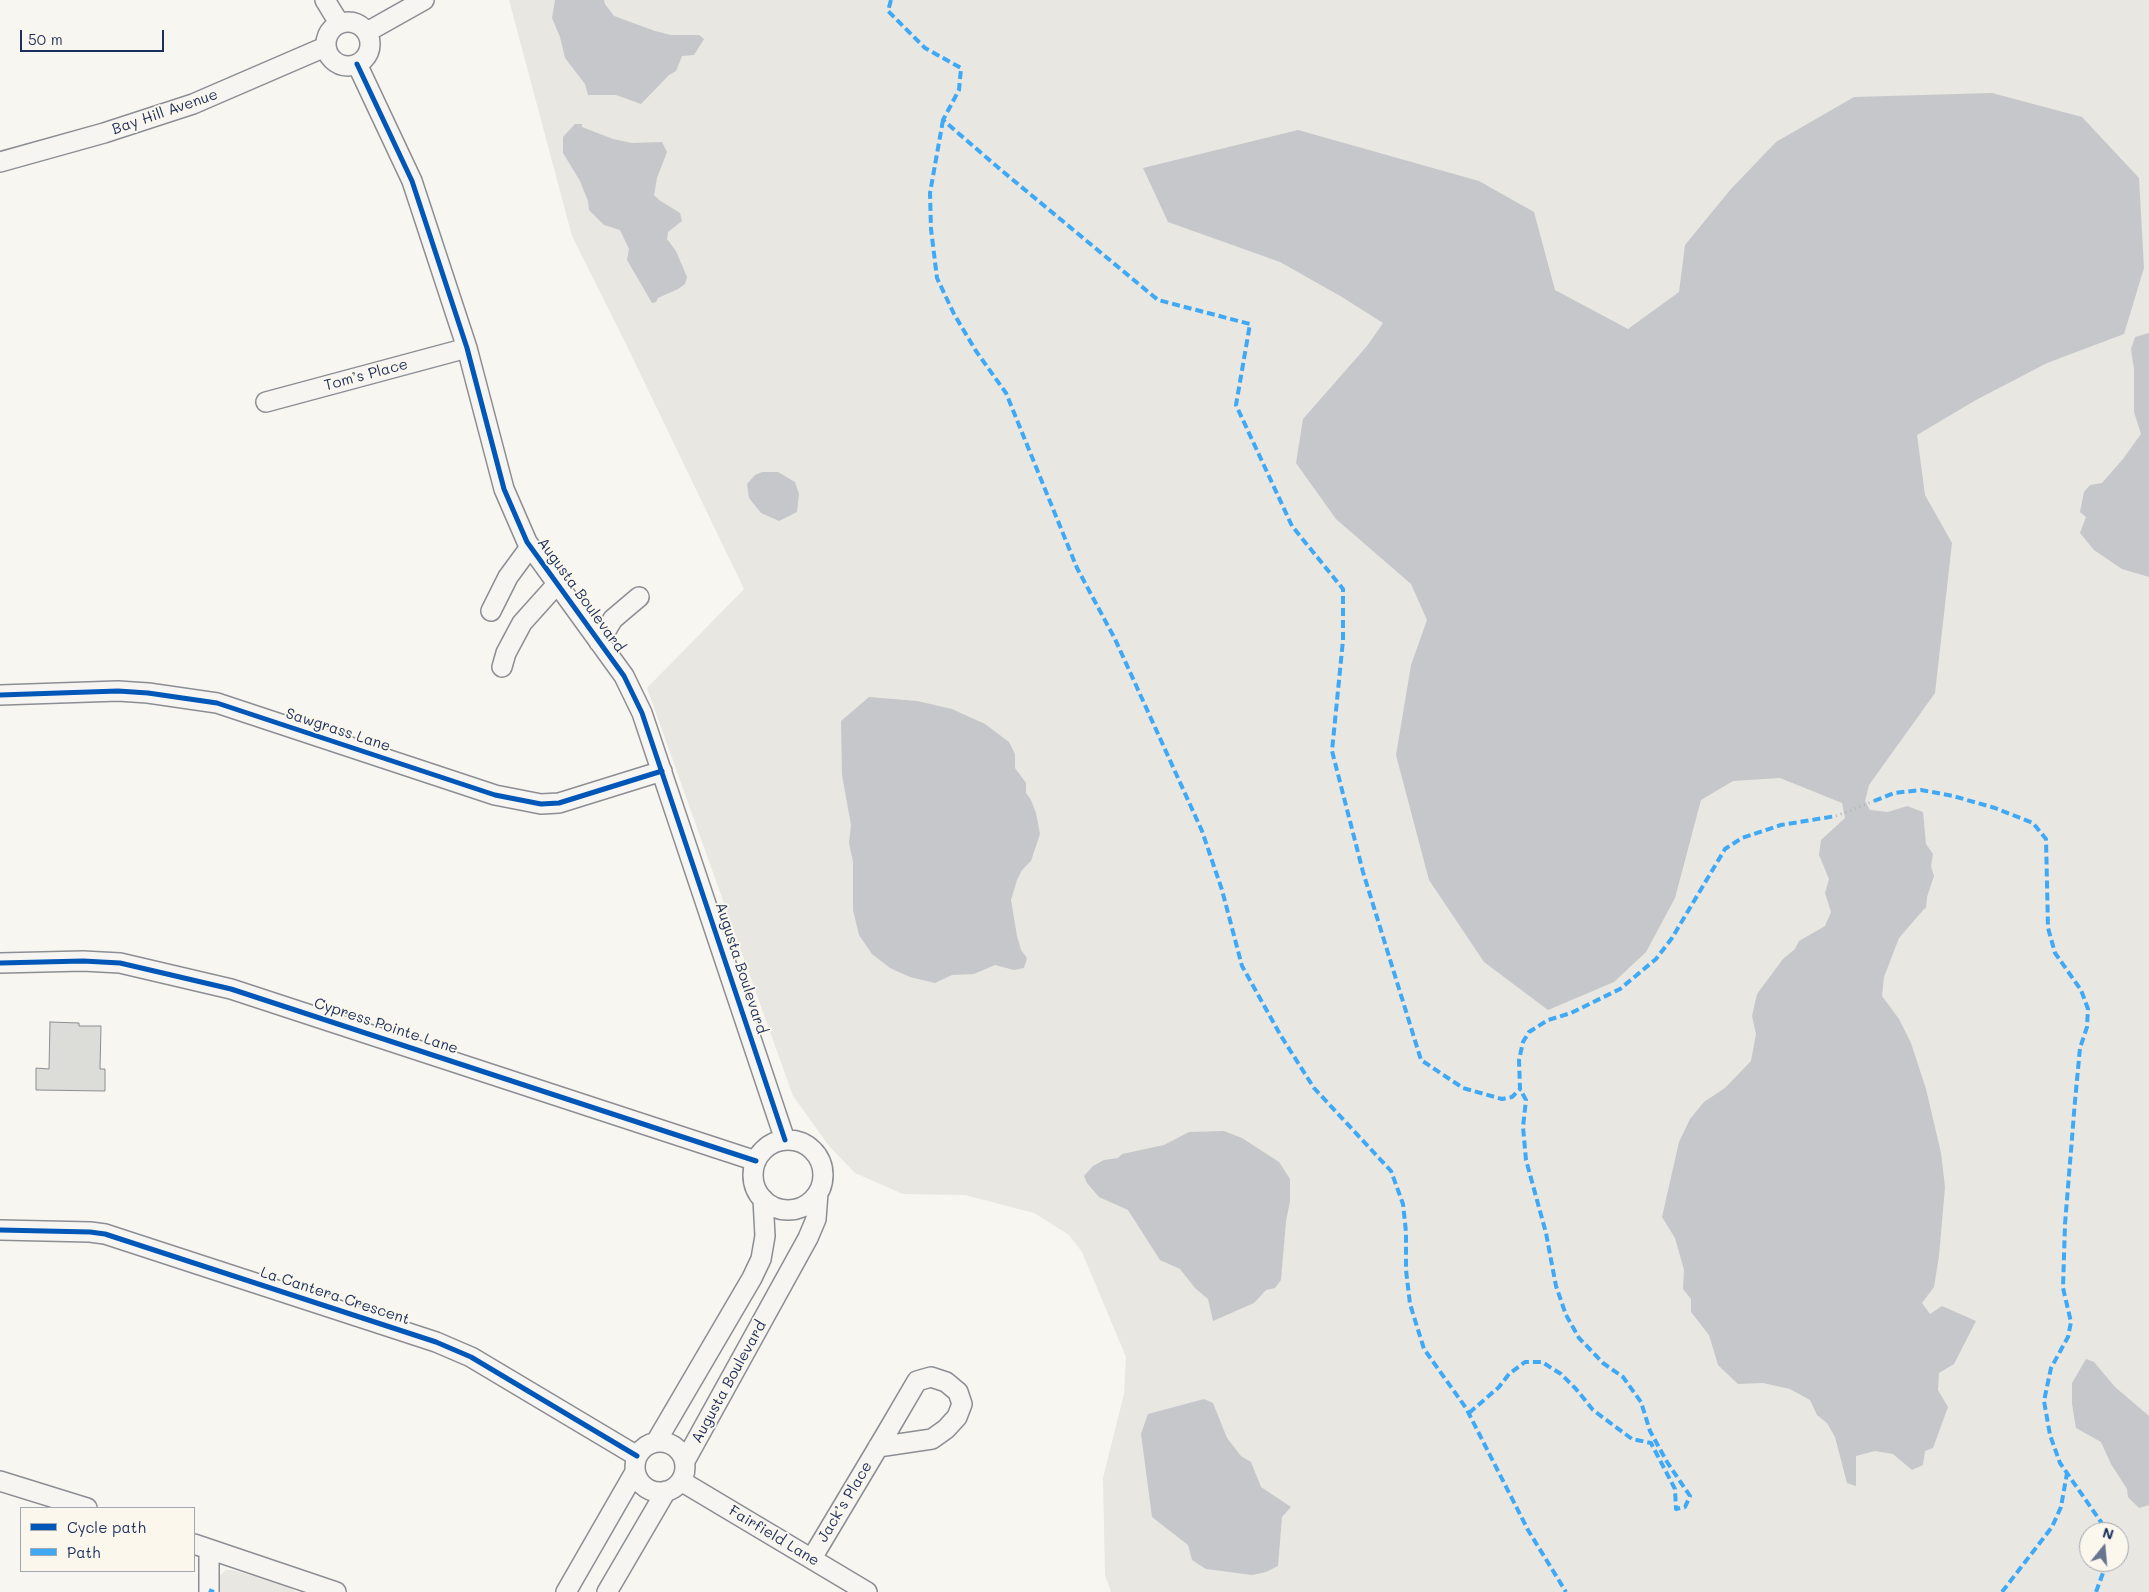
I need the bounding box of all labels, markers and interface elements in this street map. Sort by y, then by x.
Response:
scale bar [22,20,166,52]
text: 50 m [28,29,63,49]
street label: Bay Hill Avenue [110,85,220,139]
street label: Tom’s Place [322,355,410,395]
street label: Augusta Boulevard [533,534,629,656]
street label: Sawgrass Lane [283,705,393,755]
street label: Augusta Boulevard [711,900,771,1036]
street label: Cypress Pointe Lane [312,994,460,1058]
street label: La Cantera Crescent [258,1263,412,1329]
street label: Augusta Boulevard [688,1318,770,1446]
street label: Jack’s Place [814,1458,876,1546]
street label: Fairfield Lane [725,1502,823,1570]
legend [20,1507,195,1572]
text: Cycle path [67,1517,146,1537]
north arrow [2079,1522,2129,1572]
text: N [2100,1522,2116,1544]
text: Path [67,1542,101,1562]

